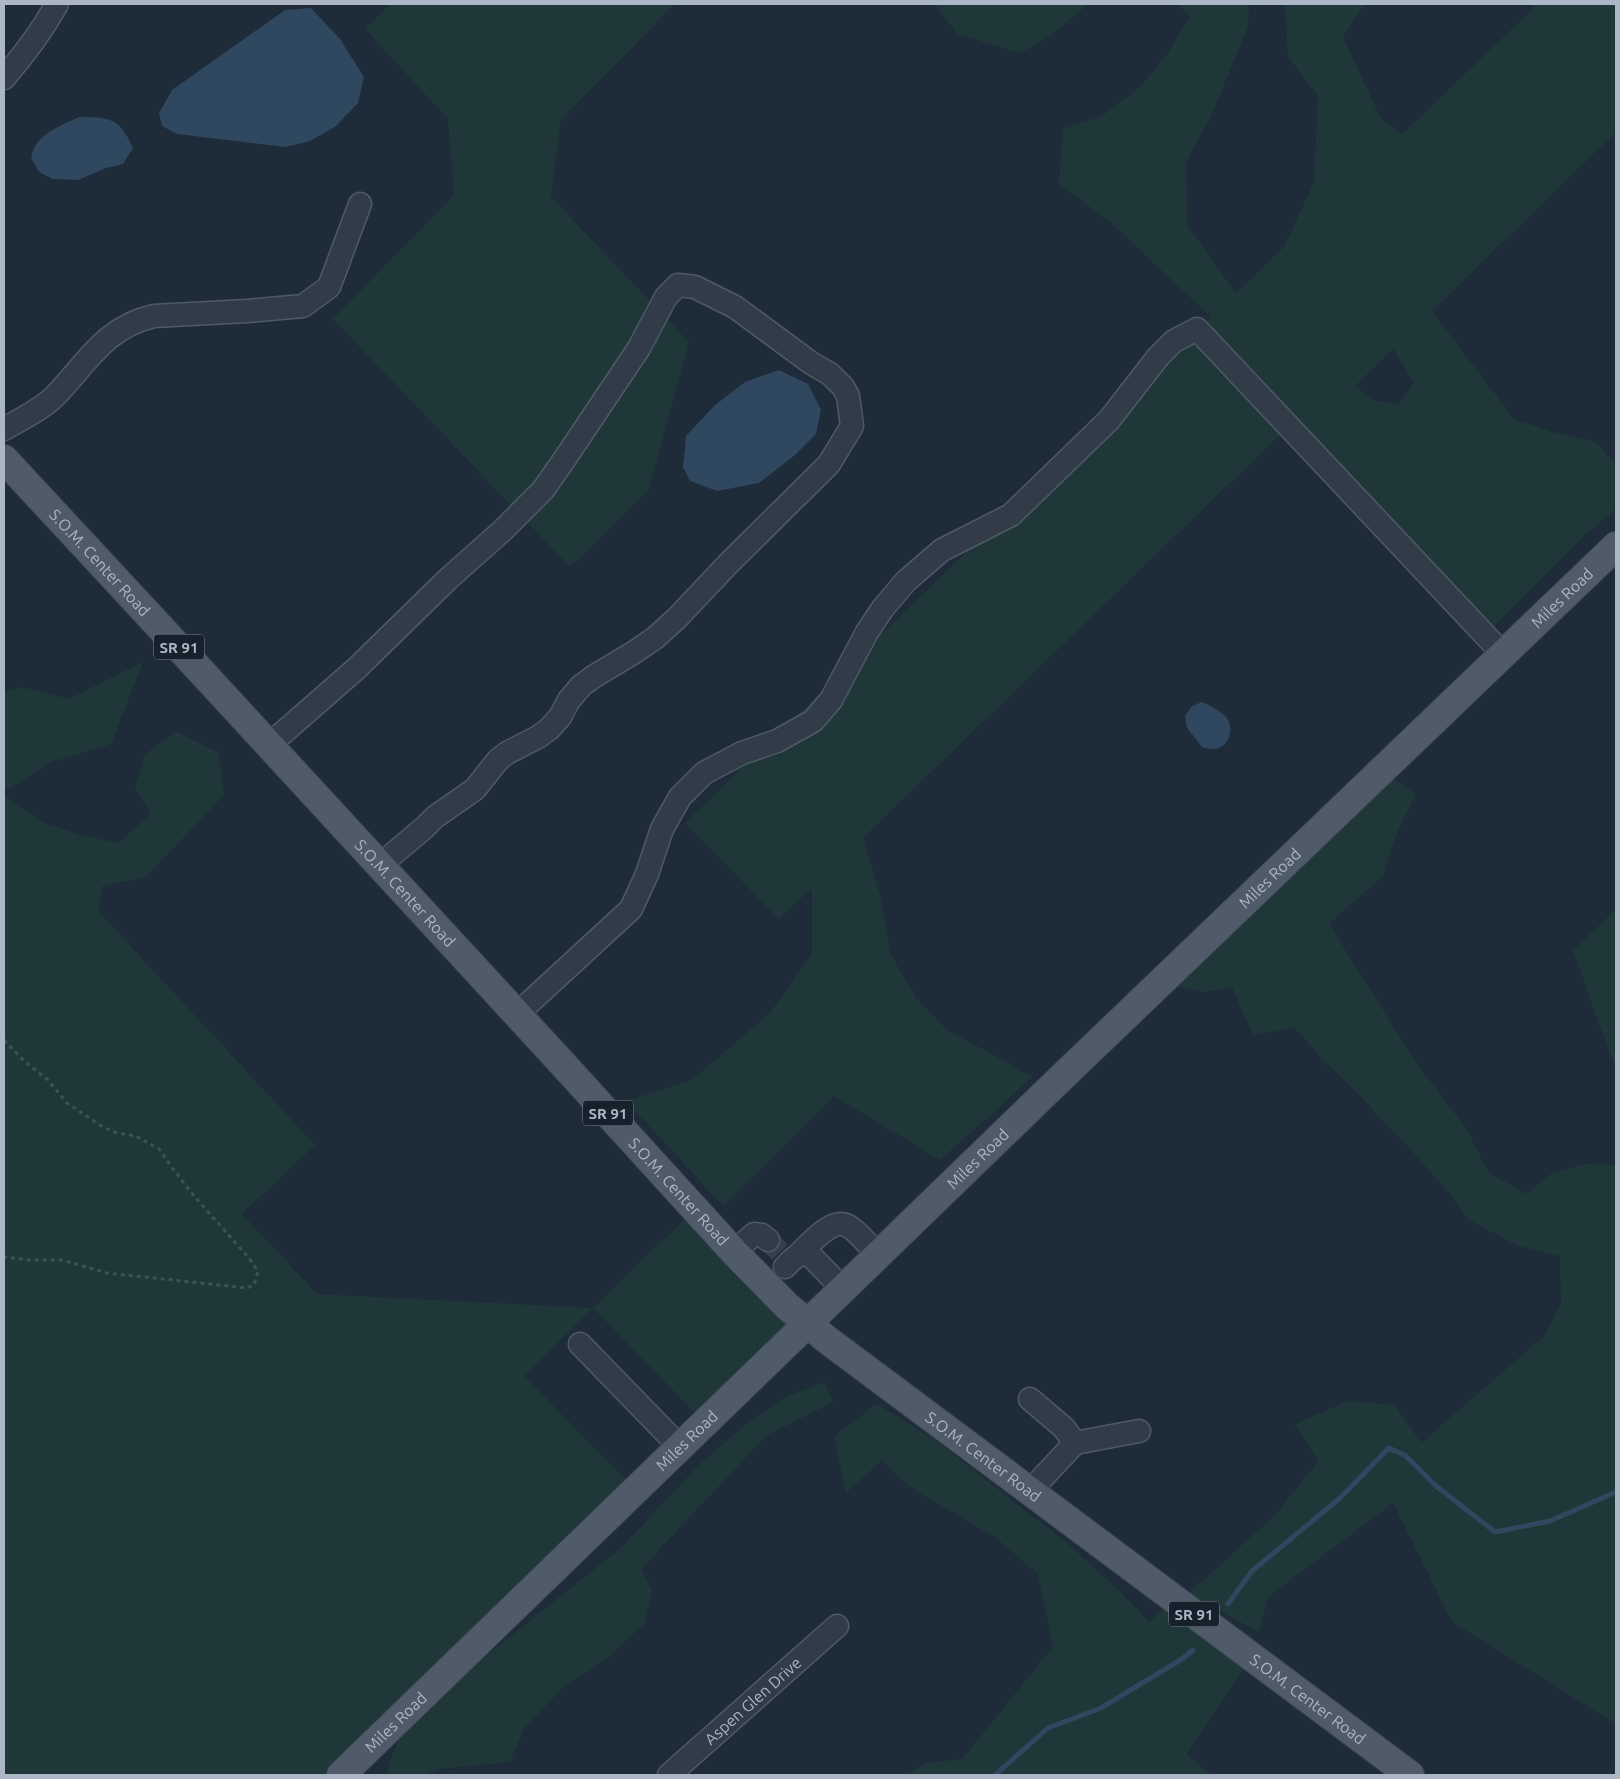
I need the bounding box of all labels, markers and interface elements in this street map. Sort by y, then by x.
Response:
street label: S.O.M. Center Road [46,505,154,619]
street label: Miles Road [1527,564,1596,631]
road number: SR 91 [154,634,204,660]
street label: S.O.M. Center Road [351,836,459,950]
street label: Miles Road [1235,844,1304,912]
road number: SR 91 [583,1100,633,1126]
street label: Miles Road [943,1125,1012,1192]
street label: S.O.M. Center Road [625,1134,732,1249]
street label: Miles Road [652,1407,721,1474]
street label: S.O.M. Center Road [922,1408,1045,1505]
road number: SR 91 [1169,1602,1219,1626]
street label: S.O.M. Center Road [1247,1650,1369,1748]
street label: Aspen Glen Drive [701,1653,805,1748]
street label: Miles Road [361,1688,430,1756]

